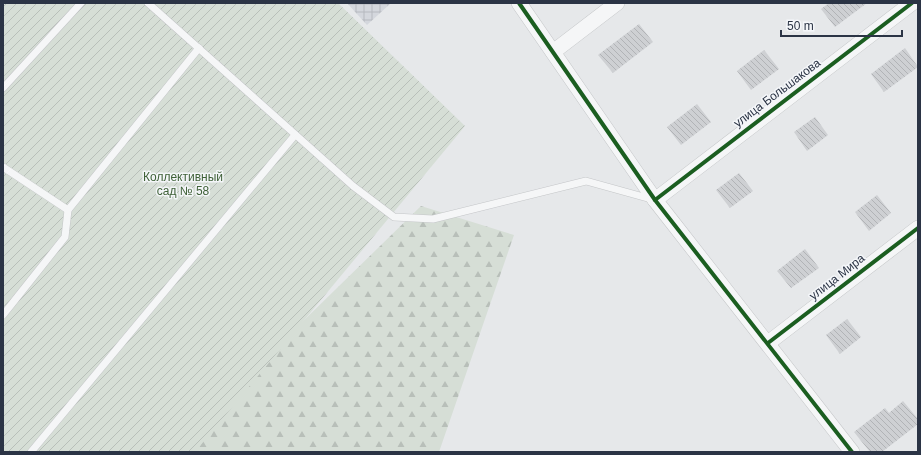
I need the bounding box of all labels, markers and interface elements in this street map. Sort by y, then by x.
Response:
scale bar [781,12,902,38]
text: 50 m [787,19,814,33]
street label: улица Большакова [731,56,823,130]
park label: Коллективный сад № 58 [143,170,223,198]
street label: улица Мира [807,251,868,303]

